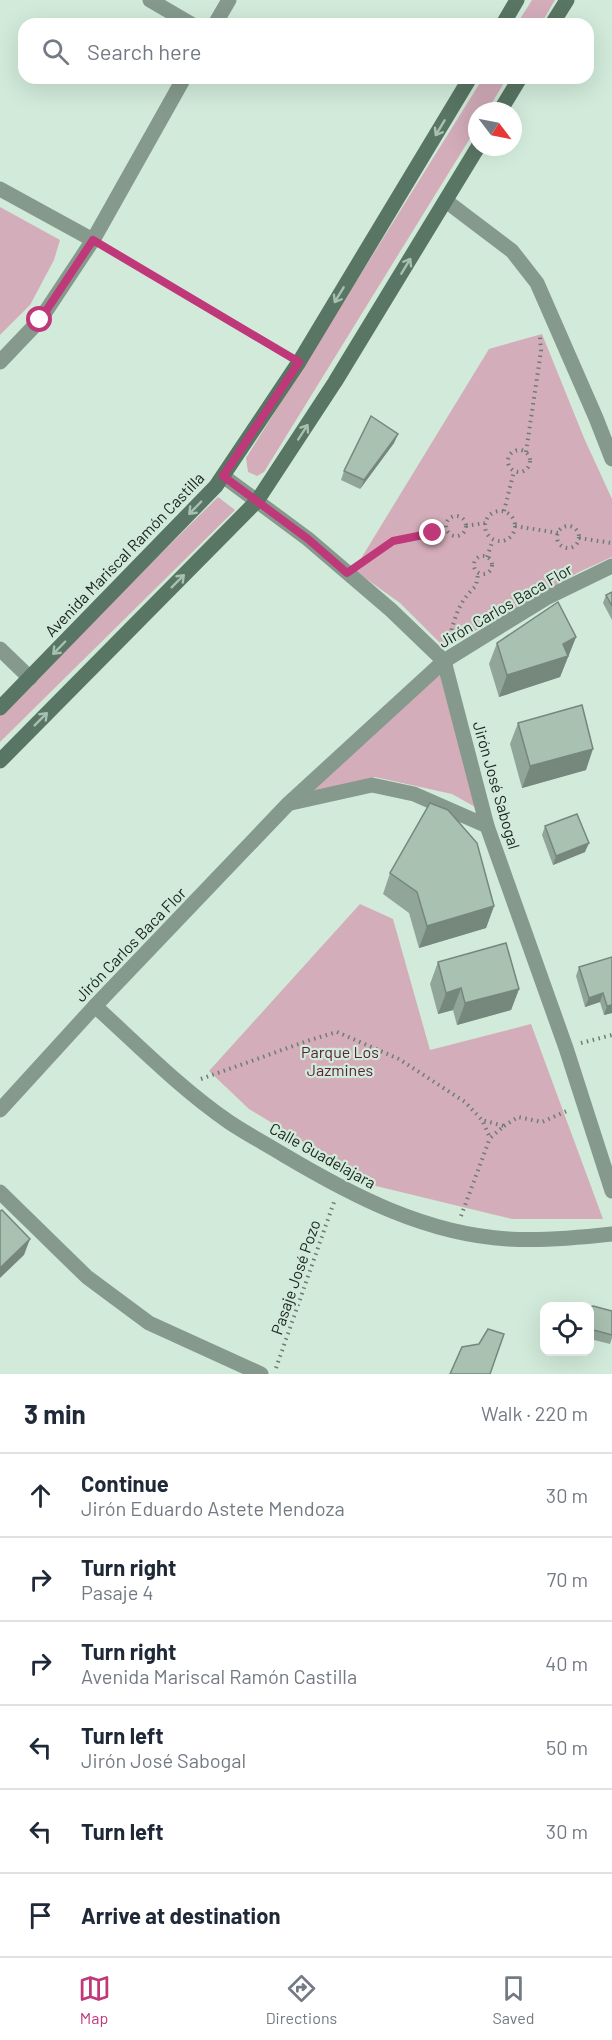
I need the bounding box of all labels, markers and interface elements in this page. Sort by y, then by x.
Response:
search box [18,18,594,84]
icon: search [39,35,72,68]
text: Search here [87,38,201,64]
north arrow [468,102,522,156]
one-way arrow [434,119,446,136]
one-way arrow [400,258,412,275]
one-way arrow [333,286,345,303]
route start [26,306,52,332]
one-way arrow [297,424,309,441]
street label: Avenida Mariscal Ramón Castilla [40,468,208,640]
one-way arrow [187,501,202,516]
route end [419,519,445,545]
street label: Jirón Carlos Baca Flor [435,559,575,651]
one-way arrow [171,573,185,588]
one-way arrow [52,641,66,656]
one-way arrow [34,712,48,727]
street label: Jirón José Sabogal [470,719,524,851]
street label: Jirón Carlos Baca Flor [71,883,190,1005]
park label: Parque Los Jazmines [301,1042,379,1079]
street label: Calle Guadelajara [267,1118,379,1192]
street label: Pasaje José Pozo [266,1217,324,1337]
map controls [540,1302,594,1356]
button: locate [540,1302,594,1356]
text: 3 min [24,1398,86,1429]
text: Walk · 220 m [481,1401,588,1425]
text: Continue [81,1470,169,1496]
icon: ahead [24,1479,57,1512]
text: 30 m [546,1483,588,1507]
text: Jirón Eduardo Astete Mendoza [81,1496,345,1520]
text: Turn right [81,1554,176,1580]
icon: right [24,1563,57,1596]
text: 70 m [547,1567,588,1591]
text: Pasaje 4 [81,1580,153,1604]
text: Turn right [81,1638,176,1664]
icon: right [24,1647,57,1680]
text: 40 m [545,1651,588,1675]
text: Avenida Mariscal Ramón Castilla [81,1664,357,1688]
text: Turn left [81,1722,164,1748]
icon: left [24,1731,57,1764]
text: 50 m [546,1735,588,1759]
text: Jirón José Sabogal [81,1748,246,1772]
icon: left [24,1815,57,1848]
text: Turn left [81,1818,164,1844]
text: 30 m [546,1819,588,1843]
icon: arrive [24,1899,57,1932]
text: Arrive at destination [81,1902,280,1928]
tab: Map [78,1972,111,2027]
tab: Directions [266,1972,337,2027]
tab: Saved [492,1972,534,2027]

